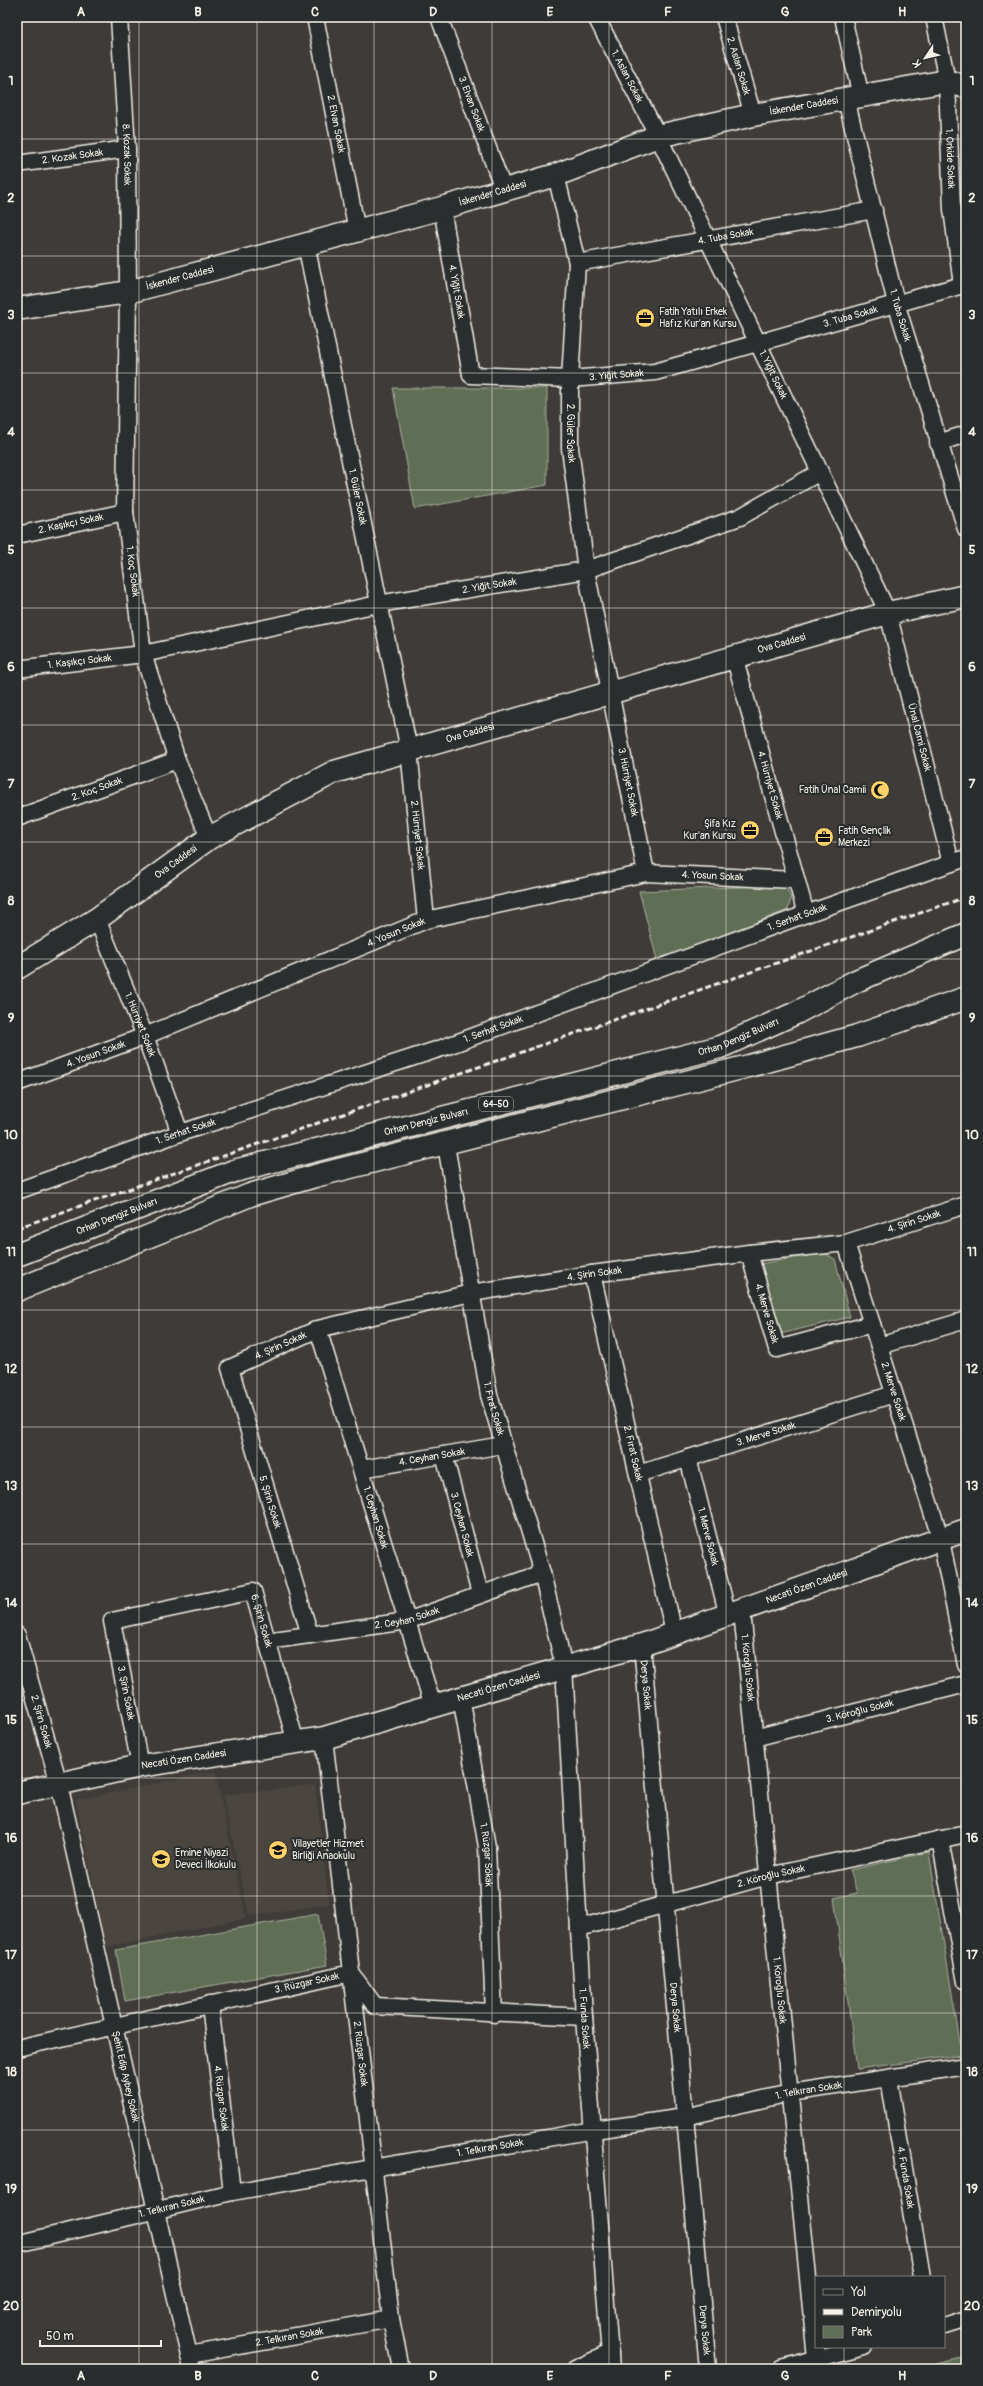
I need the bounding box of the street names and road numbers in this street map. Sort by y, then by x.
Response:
street label: 2. Aslan Sokak [724,36,753,97]
street label: 1. Aslan Sokak [608,48,646,106]
street label: 3. Elvan Sokak [456,75,488,134]
street label: 2. Elvan Sokak [324,94,348,155]
street label: İskender Caddesi [768,94,839,118]
street label: 8. Kozak Sokak [120,124,133,186]
street label: 1. Orkide Sokak [943,128,957,190]
street label: 2. Kozak Sokak [41,146,105,167]
street label: İskender Caddesi [457,178,528,209]
street label: 4. Tuba Sokak [697,225,755,247]
street label: İskender Caddesi [145,263,215,293]
street label: 4. Yiğit Sokak [446,264,467,321]
street label: 1. Tuba Sokak [887,288,914,344]
street label: 3. Tuba Sokak [822,303,880,330]
street label: 1. Yiğit Sokak [756,348,790,402]
street label: 3. Yiğit Sokak [588,367,645,383]
street label: 2. Güler Sokak [564,404,578,464]
street label: 1. Güler Sokak [346,467,369,527]
street label: 2. Kaşıkçı Sokak [37,511,105,536]
street label: 1. Koç Sokak [123,545,142,598]
street label: 2. Yiğit Sokak [461,575,518,596]
street label: Ova Caddesi [756,631,807,656]
street label: 1. Kaşıkçı Sokak [47,652,113,671]
street label: Ünal Cami Sokak [905,702,934,773]
street label: Ova Caddesi [445,720,496,746]
street label: 3. Hürriyet Sokak [615,747,641,818]
street label: 4. Hürriyet Sokak [755,750,785,821]
street label: 2. Koç Sokak [70,774,125,804]
street label: 2. Hürriyet Sokak [408,800,427,871]
street label: Ova Caddesi [152,843,200,881]
street label: 4. Yosun Sokak [681,869,745,884]
street label: 1. Serhat Sokak [766,901,829,934]
street label: 4. Yosun Sokak [365,915,428,950]
street label: 1. Hürriyet Sokak [122,991,158,1059]
street label: 1. Serhat Sokak [462,1013,525,1046]
street label: Orhan Dengiz Bulvarı [697,1015,781,1058]
street label: 4. Yosun Sokak [65,1037,128,1070]
road number: 64-50 [479,1097,513,1111]
street label: Orhan Dengiz Bulvarı [383,1105,469,1138]
street label: 1. Serhat Sokak [154,1116,218,1147]
street label: Orhan Dengiz Bulvarı [74,1195,159,1238]
street label: 4. Şirin Sokak [886,1207,943,1235]
street label: 4. Şirin Sokak [566,1264,623,1284]
street label: 4. Merve Sokak [752,1282,781,1346]
street label: 4. Şirin Sokak [253,1329,309,1362]
street label: 2. Merve Sokak [878,1360,909,1423]
street label: 1. Fırat Sokak [481,1381,507,1438]
street label: 3. Merve Sokak [735,1419,798,1449]
street label: 2. Fırat Sokak [621,1424,645,1483]
street label: 4. Ceyhan Sokak [398,1445,467,1468]
street label: 5. Şirin Sokak [256,1474,284,1531]
street label: 1. Ceyhan Sokak [360,1485,391,1551]
street label: 3. Ceyhan Sokak [448,1491,476,1559]
street label: 1. Merve Sokak [695,1506,721,1568]
street label: Necati Özen Caddesi [764,1567,849,1607]
street label: 6. Şirin Sokak [248,1593,275,1650]
street label: 2. Ceyhan Sokak [374,1604,442,1632]
street label: 1. Köroğlu Sokak [738,1633,757,1703]
street label: Derya Sokak [637,1659,654,1711]
street label: 3. Şirin Sokak [115,1665,137,1722]
street label: Necati Özen Caddesi [456,1669,542,1705]
street label: 2. Şirin Sokak [28,1694,55,1751]
street label: 3. Köroğlu Sokak [825,1697,895,1725]
street label: Necati Özen Caddesi [140,1747,227,1772]
street label: 1. Rüzgar Sokak [477,1822,495,1888]
street label: 2. Köroğlu Sokak [736,1862,807,1890]
street label: 1. Köroğlu Sokak [770,1956,789,2025]
street label: 3. Rüzgar Sokak [273,1970,341,1996]
street label: Derya Sokak [667,1982,683,2034]
street label: 1. Funda Sokak [576,1988,592,2050]
street label: 2. Rüzgar Sokak [351,2021,370,2088]
street label: Şehit Edip Aybey Sokak [109,2030,142,2124]
street label: 4. Rüzgar Sokak [211,2065,231,2133]
street label: 1. Telkıran Sokak [774,2079,844,2102]
street label: 1. Telkıran Sokak [456,2136,525,2159]
street label: 4. Funda Sokak [894,2146,917,2210]
street label: 1. Telkıran Sokak [137,2193,207,2220]
street label: Derya Sokak [696,2305,713,2356]
street label: 2. Telkıran Sokak [254,2325,325,2349]

